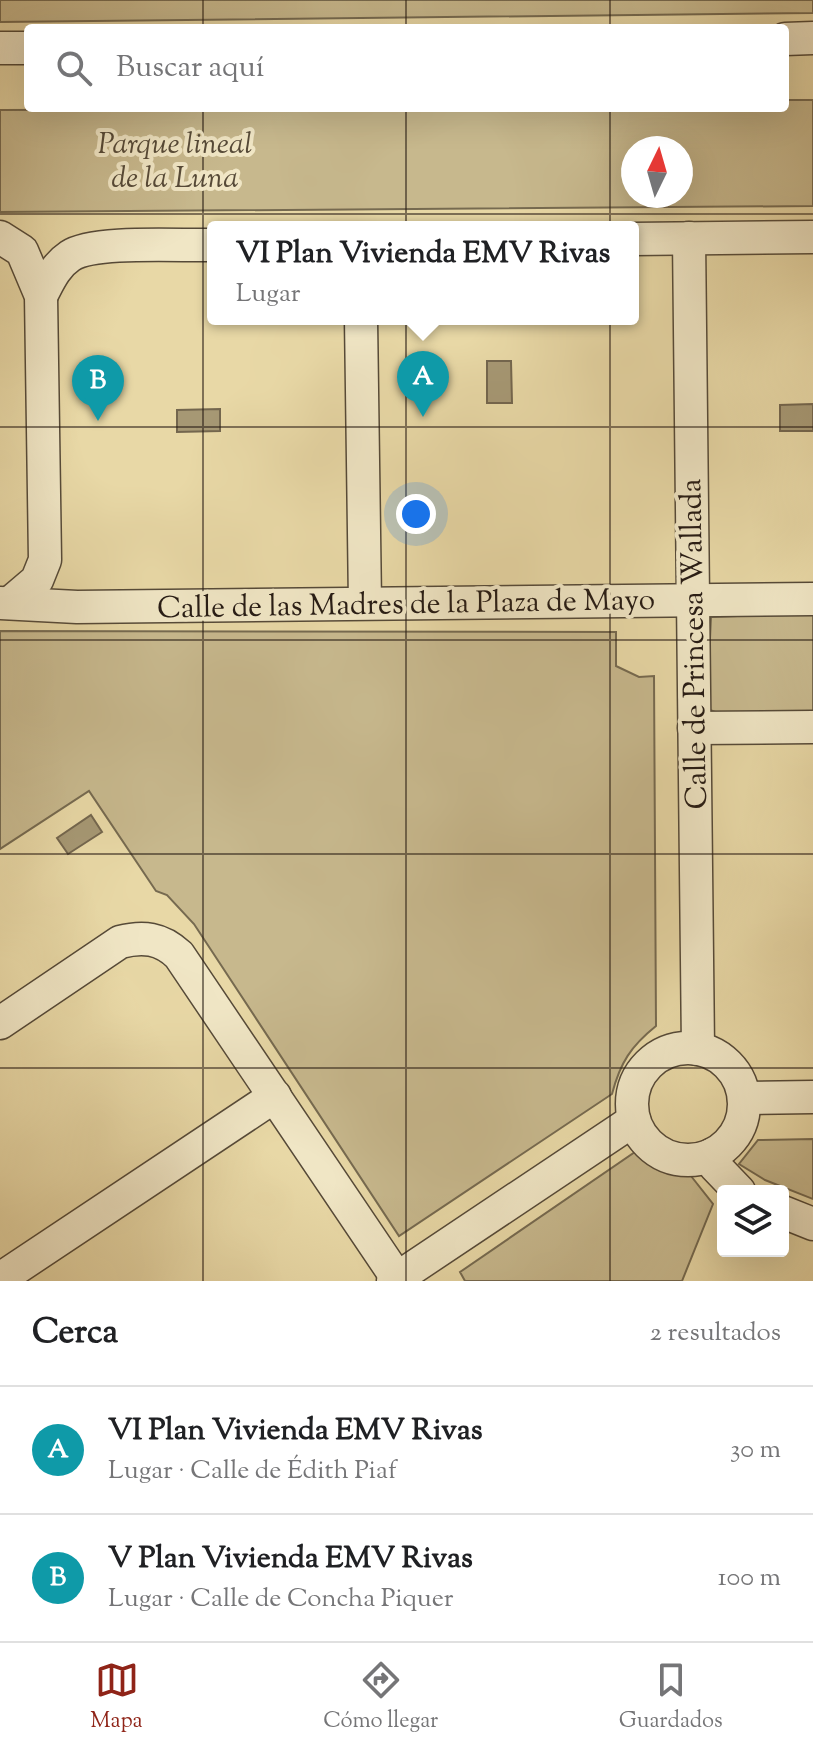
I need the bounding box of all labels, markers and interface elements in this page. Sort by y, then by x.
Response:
search box [24,24,789,112]
icon: search [52,46,96,90]
text: Buscar aquí [116,47,264,90]
park label: Parque lineal de la Luna [98,124,252,201]
north arrow [621,136,693,208]
popup [207,221,639,325]
text: VI Plan Vivienda EMV Rivas [236,233,610,276]
text: Lugar [236,276,300,313]
pin: A [397,351,449,417]
pin: B [72,355,124,421]
street label: Calle de Princesa Wallada [671,478,720,810]
your location [396,494,436,534]
street label: Calle de las Madres de la Plaza de Mayo [157,580,655,631]
map controls [717,1185,789,1257]
button: layers [717,1185,789,1257]
text: Cerca [32,1309,118,1358]
text: 2 resultados [650,1315,781,1352]
text: VI Plan Vivienda EMV Rivas [108,1410,483,1453]
text: A [47,1432,69,1469]
text: 30 m [730,1432,781,1469]
text: Lugar · Calle de Édith Piaf [108,1453,397,1490]
text: V Plan Vivienda EMV Rivas [108,1538,473,1581]
text: B [50,1560,66,1597]
text: 100 m [718,1560,781,1597]
text: Lugar · Calle de Concha Piquer [108,1581,454,1618]
tab: Mapa [90,1658,143,1738]
tab: Cómo llegar [323,1658,438,1738]
tab: Guardados [619,1658,723,1738]

